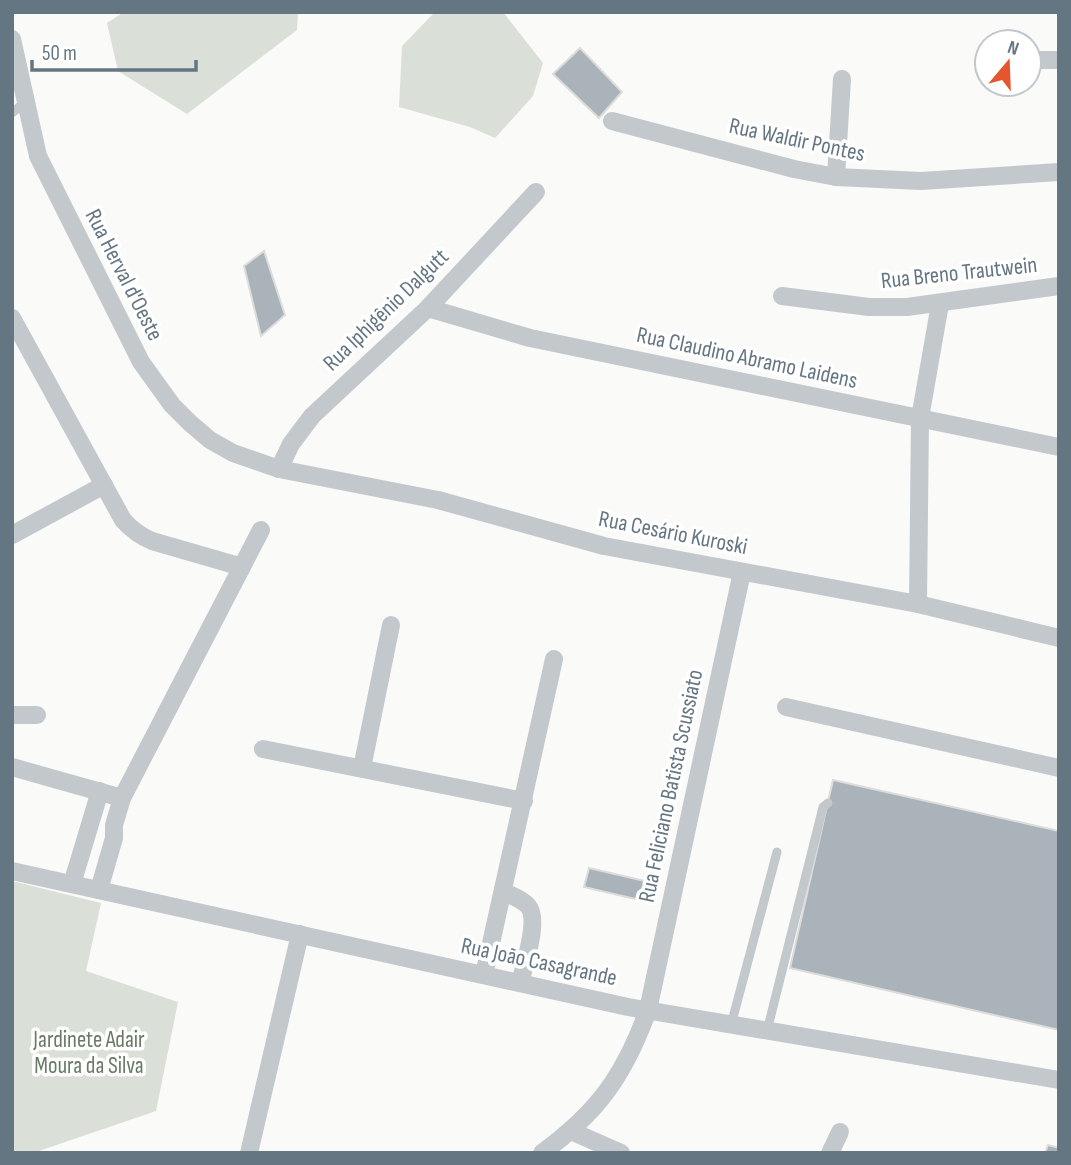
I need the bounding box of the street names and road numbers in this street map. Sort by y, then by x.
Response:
street label: Rua Waldir Pontes [727,112,867,168]
street label: Rua Herval d'Oeste [79,205,169,345]
street label: Rua Iphigênio Dalgutt [317,243,455,377]
street label: Rua Breno Trautwein [879,251,1039,295]
street label: Rua Claudino Abramo Laidens [634,321,860,395]
street label: Rua Cesário Kuroski [596,505,750,561]
street label: Rua Feliciano Batista Scussiato [633,667,709,905]
street label: Rua João Casagrande [459,932,619,992]

